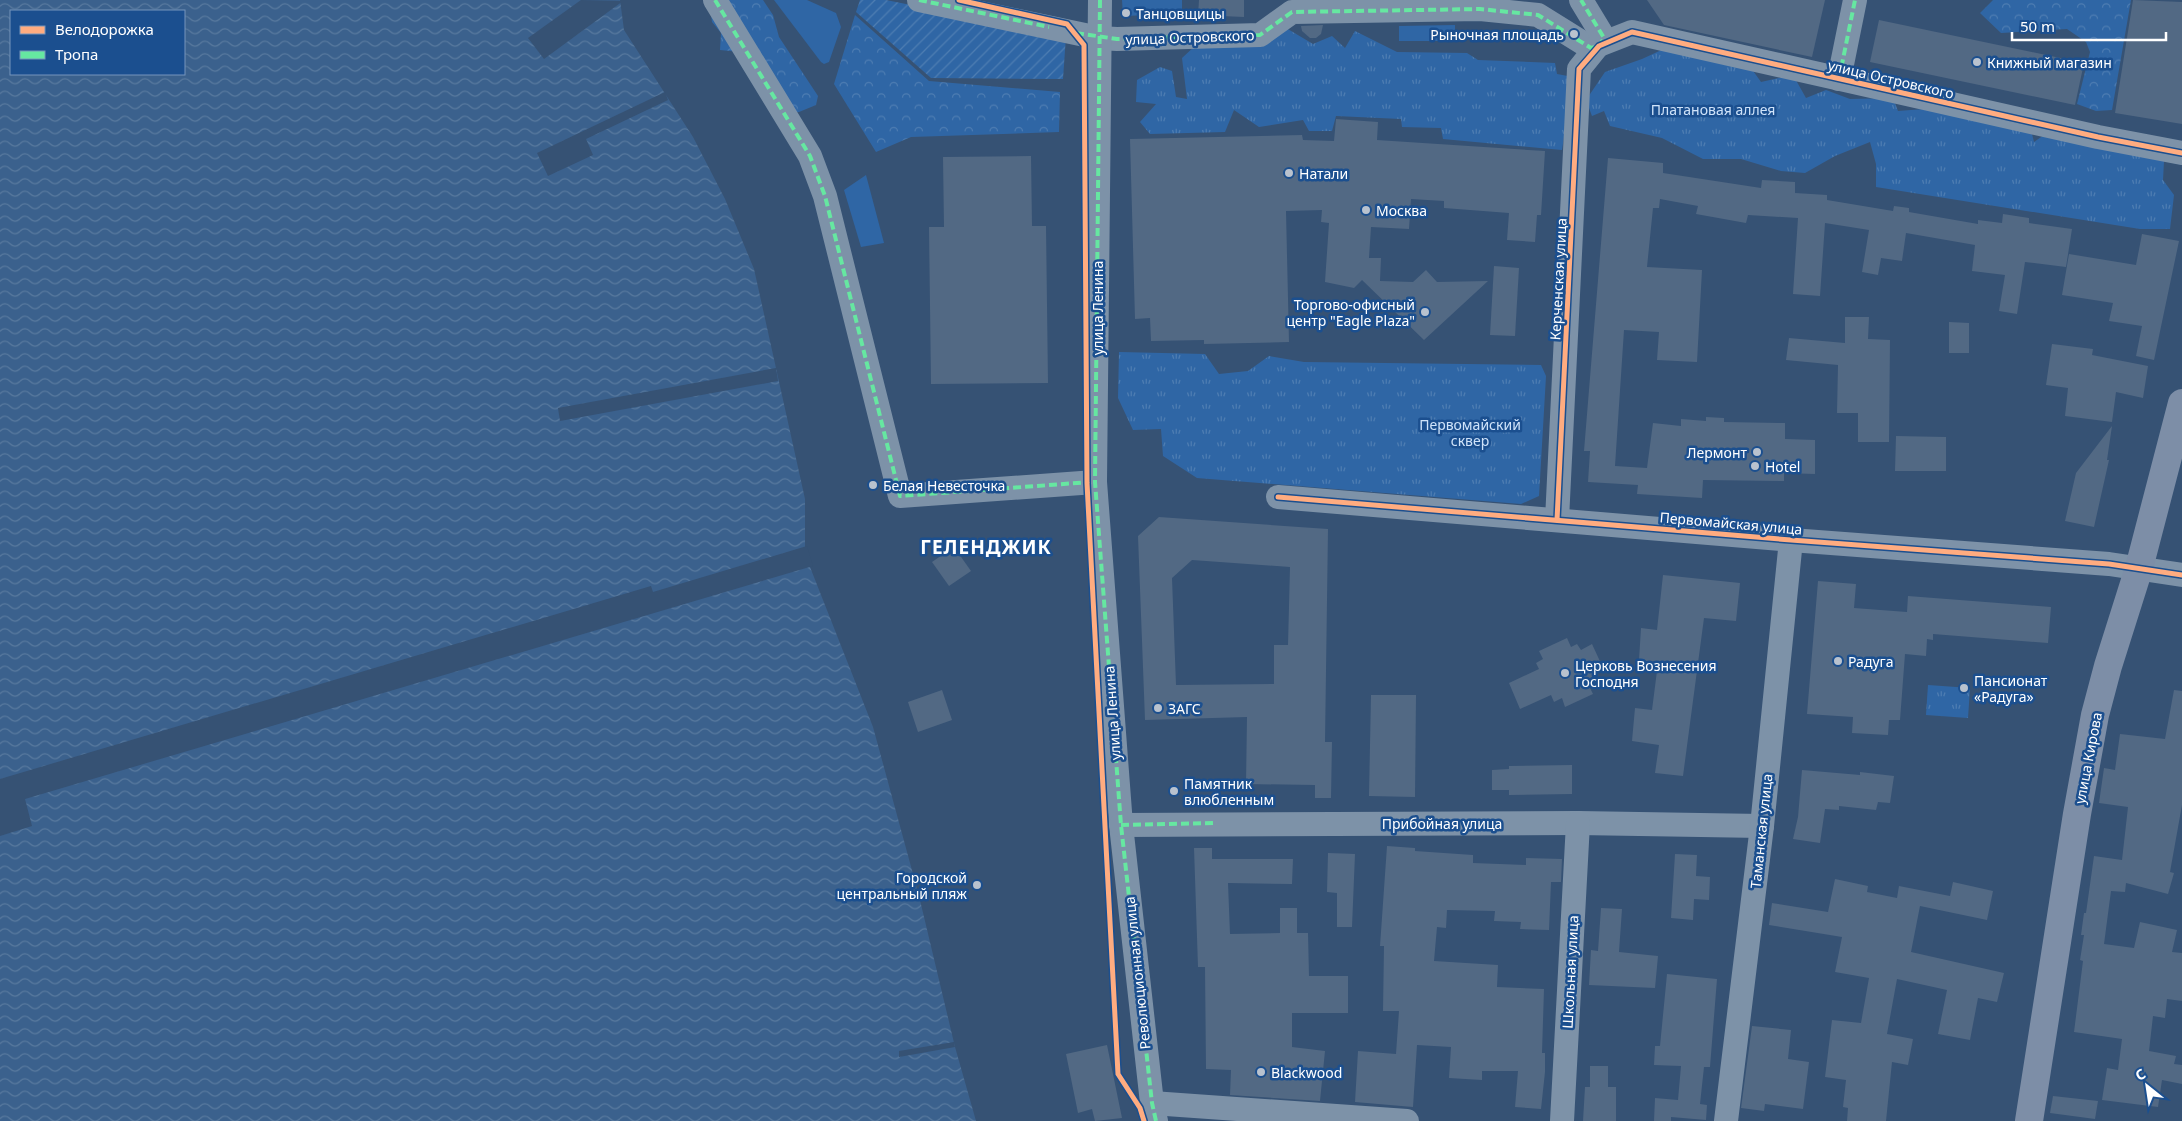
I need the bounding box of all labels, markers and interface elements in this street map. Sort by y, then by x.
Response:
place label: Танцовщицы [1136,4,1225,23]
marker: Танцовщицы [1120,7,1132,19]
legend [10,10,185,75]
scale bar [2012,10,2166,42]
text: 50 m [2020,16,2055,36]
text: Велодорожка [55,19,154,39]
street label: улица Островского [1125,25,1255,49]
place label: Рыночная площадь [1430,25,1564,44]
marker: Рыночная площадь [1568,28,1580,40]
text: Тропа [55,44,98,64]
place label: Книжный магазин [1987,53,2112,72]
street label: улица Островского [1826,55,1956,103]
marker: Книжный магазин [1971,56,1983,68]
park label: Платановая аллея [1651,100,1775,119]
place label: Натали [1299,164,1348,183]
marker: Натали [1283,167,1295,179]
place label: Москва [1376,201,1427,220]
marker: Москва [1360,204,1372,216]
street label: Керченская улица [1545,217,1571,341]
street label: улица Ленина [1088,261,1107,355]
place label: Торгово-офисный центр "Eagle Plaza" [1286,295,1415,330]
marker: Торгово-офисный центр "Eagle Plaza" [1419,306,1431,318]
park label: Первомайский сквер [1419,415,1521,450]
place label: Лермонт [1687,443,1747,462]
marker: Лермонт [1751,446,1763,458]
place label: Hotel [1765,457,1800,476]
marker: Hotel [1749,460,1761,472]
place label: Белая Невесточка [883,476,1005,495]
marker: Белая Невесточка [867,479,879,491]
street label: Первомайская улица [1659,507,1803,539]
district label: ГЕЛЕНДЖИК [920,534,1052,560]
place label: Радуга [1848,652,1893,671]
marker: Радуга [1832,655,1844,667]
place label: Церковь Вознесения Господня [1575,656,1717,691]
street label: улица Ленина [1099,665,1125,761]
marker: Церковь Вознесения Господня [1559,667,1571,679]
place label: Пансионат «Радуга» [1974,671,2048,706]
marker: Пансионат «Радуга» [1958,682,1970,694]
place label: ЗАГС [1168,699,1201,718]
marker: ЗАГС [1152,702,1164,714]
street label: улица Кирова [2070,710,2106,806]
street label: Таманская улица [1746,773,1776,889]
place label: Памятник влюбленным [1184,774,1274,809]
marker: Памятник влюбленным [1168,785,1180,797]
street label: Прибойная улица [1382,814,1502,833]
place label: Городской центральный пляж [837,868,967,903]
marker: Городской центральный пляж [971,879,983,891]
street label: Революционная улица [1120,896,1154,1050]
street label: Школьная улица [1558,915,1582,1029]
north arrow [2122,1061,2172,1111]
place label: Blackwood [1271,1063,1342,1082]
text: С [2132,1064,2149,1085]
marker: Blackwood [1255,1066,1267,1078]

